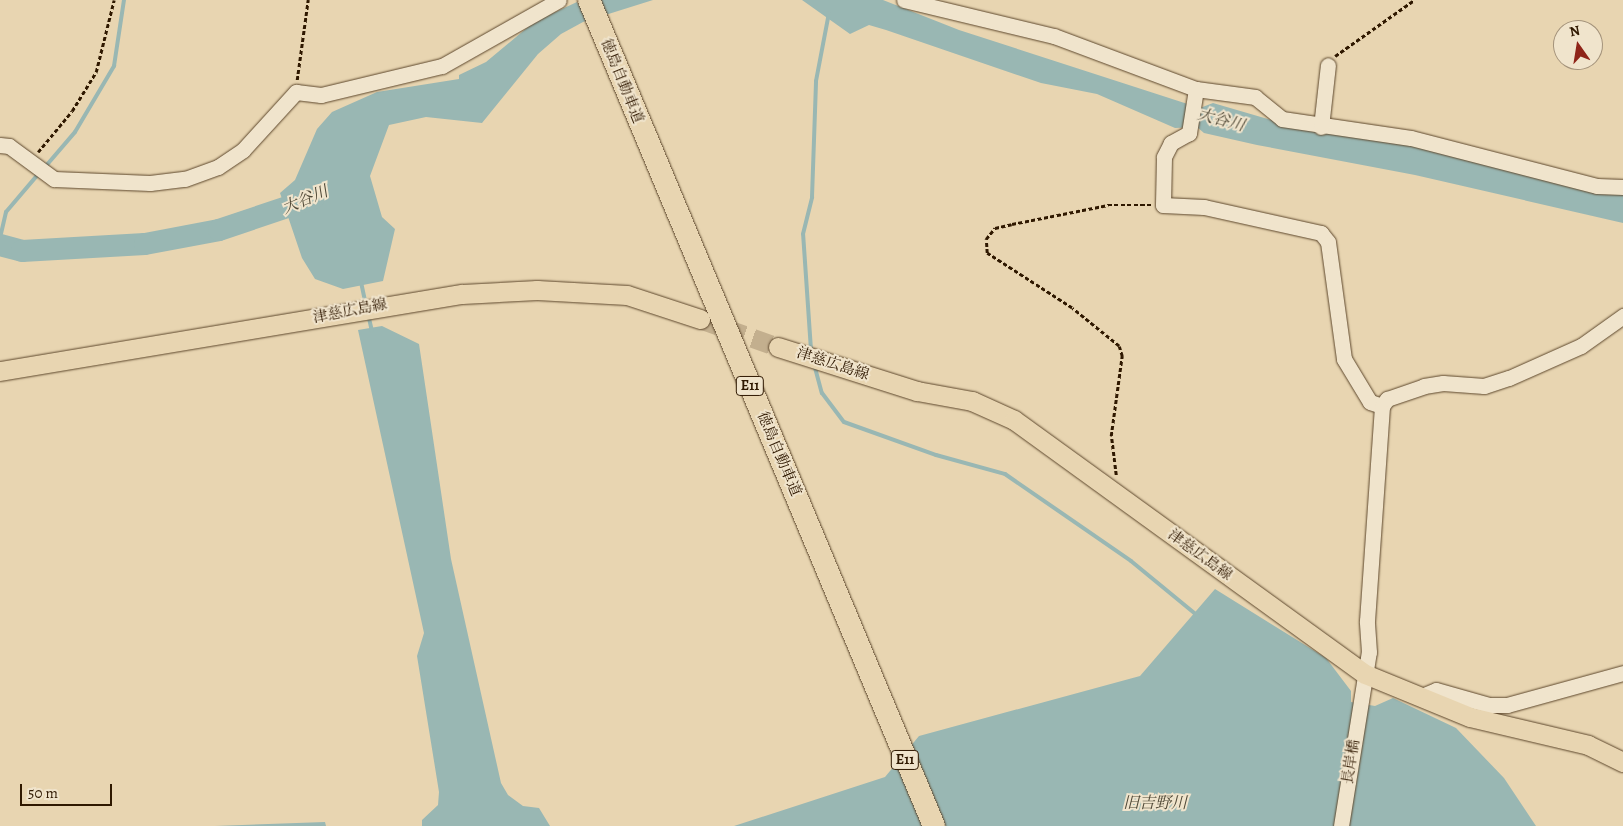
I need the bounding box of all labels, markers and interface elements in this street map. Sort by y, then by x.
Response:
north arrow [1553,20,1603,70]
text: N [1568,20,1582,41]
street label: 徳島自動車道 [597,36,647,126]
water label: 大谷川 [1195,105,1247,135]
water label: 大谷川 [279,182,331,218]
street label: 津慈広島線 [311,295,389,327]
street label: 津慈広島線 [795,344,871,384]
road number: E11 [735,374,765,398]
street label: 徳島自動車道 [753,409,805,499]
street label: 津慈広島線 [1164,526,1236,584]
street label: 長岸橋 [1339,738,1363,786]
road number: E11 [890,748,920,772]
scale bar [22,774,115,806]
text: 50 m [28,783,58,803]
water label: 旧吉野川 [1123,793,1187,813]

